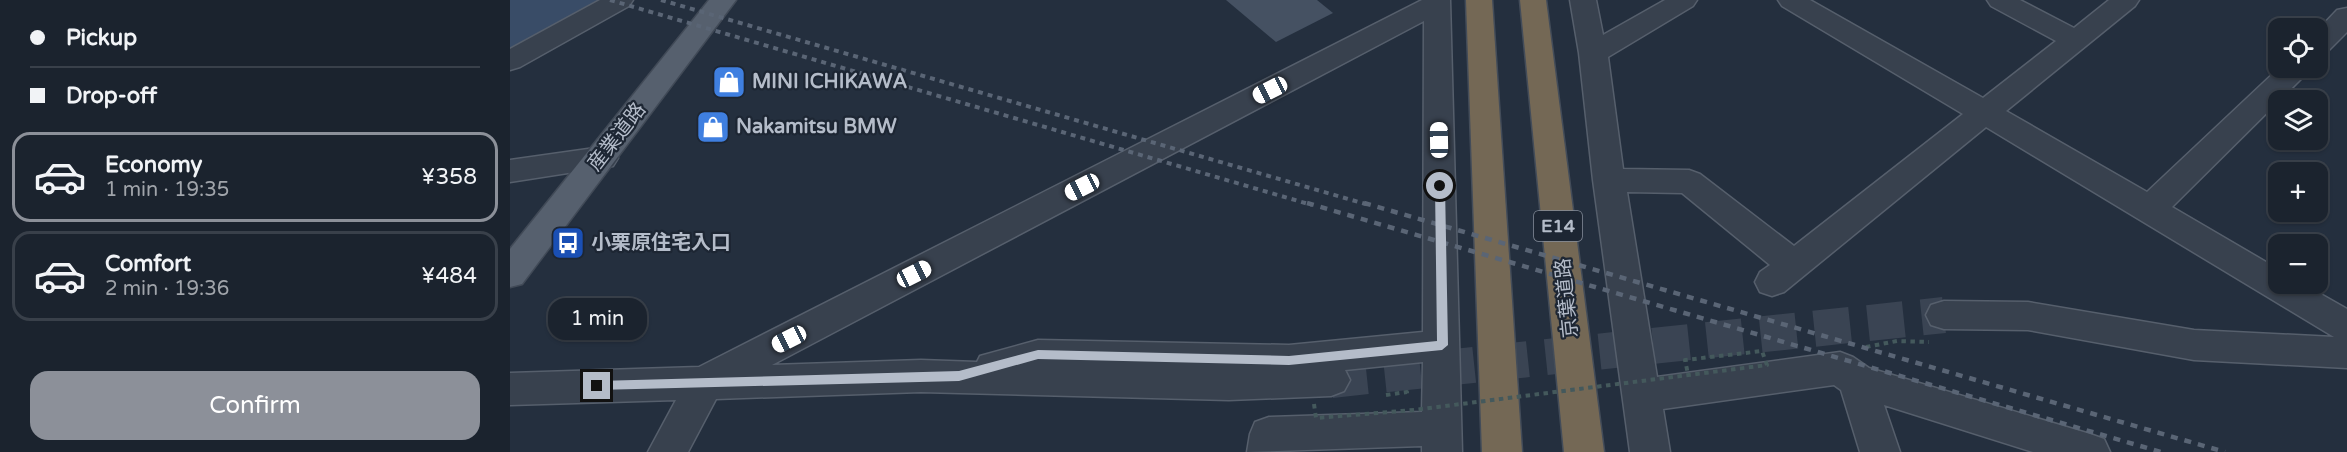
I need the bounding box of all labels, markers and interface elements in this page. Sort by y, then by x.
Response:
map controls [2268,18,2328,294]
button: locate [2268,18,2328,78]
text: Pickup [66,25,137,51]
shop icon: MINI ICHIKAWA [711,64,747,100]
place label: MINI ICHIKAWA [752,70,908,94]
car [1250,74,1290,106]
text: Drop-off [66,83,157,109]
button: layers [2268,90,2328,150]
street label: 産業道路 [583,98,651,176]
shop icon: Nakamitsu BMW [695,109,731,145]
place label: Nakamitsu BMW [736,115,897,139]
car [1430,122,1448,158]
icon: car [33,150,87,204]
text: Economy [105,152,202,178]
button: + [2268,162,2328,222]
text: ¥358 [421,164,477,190]
car [1062,171,1102,203]
route start [1426,172,1453,199]
text: 1 min · 19:35 [105,178,229,202]
road number: E14 [1534,211,1582,241]
bus stop icon: 小栗原住宅入口 [550,225,586,261]
place label: 小栗原住宅入口 [591,231,731,255]
button: − [2268,234,2328,294]
icon: car [33,249,87,303]
text: Comfort [105,251,191,277]
street label: 京葉道路 [1551,257,1583,339]
car [894,258,934,290]
text: ¥484 [421,263,477,289]
text: 2 min · 19:36 [105,277,229,301]
callout: 1 min [548,299,646,341]
text: 1 min [571,307,624,331]
car [769,323,809,355]
button: Confirm [30,371,480,440]
route end [583,372,610,399]

